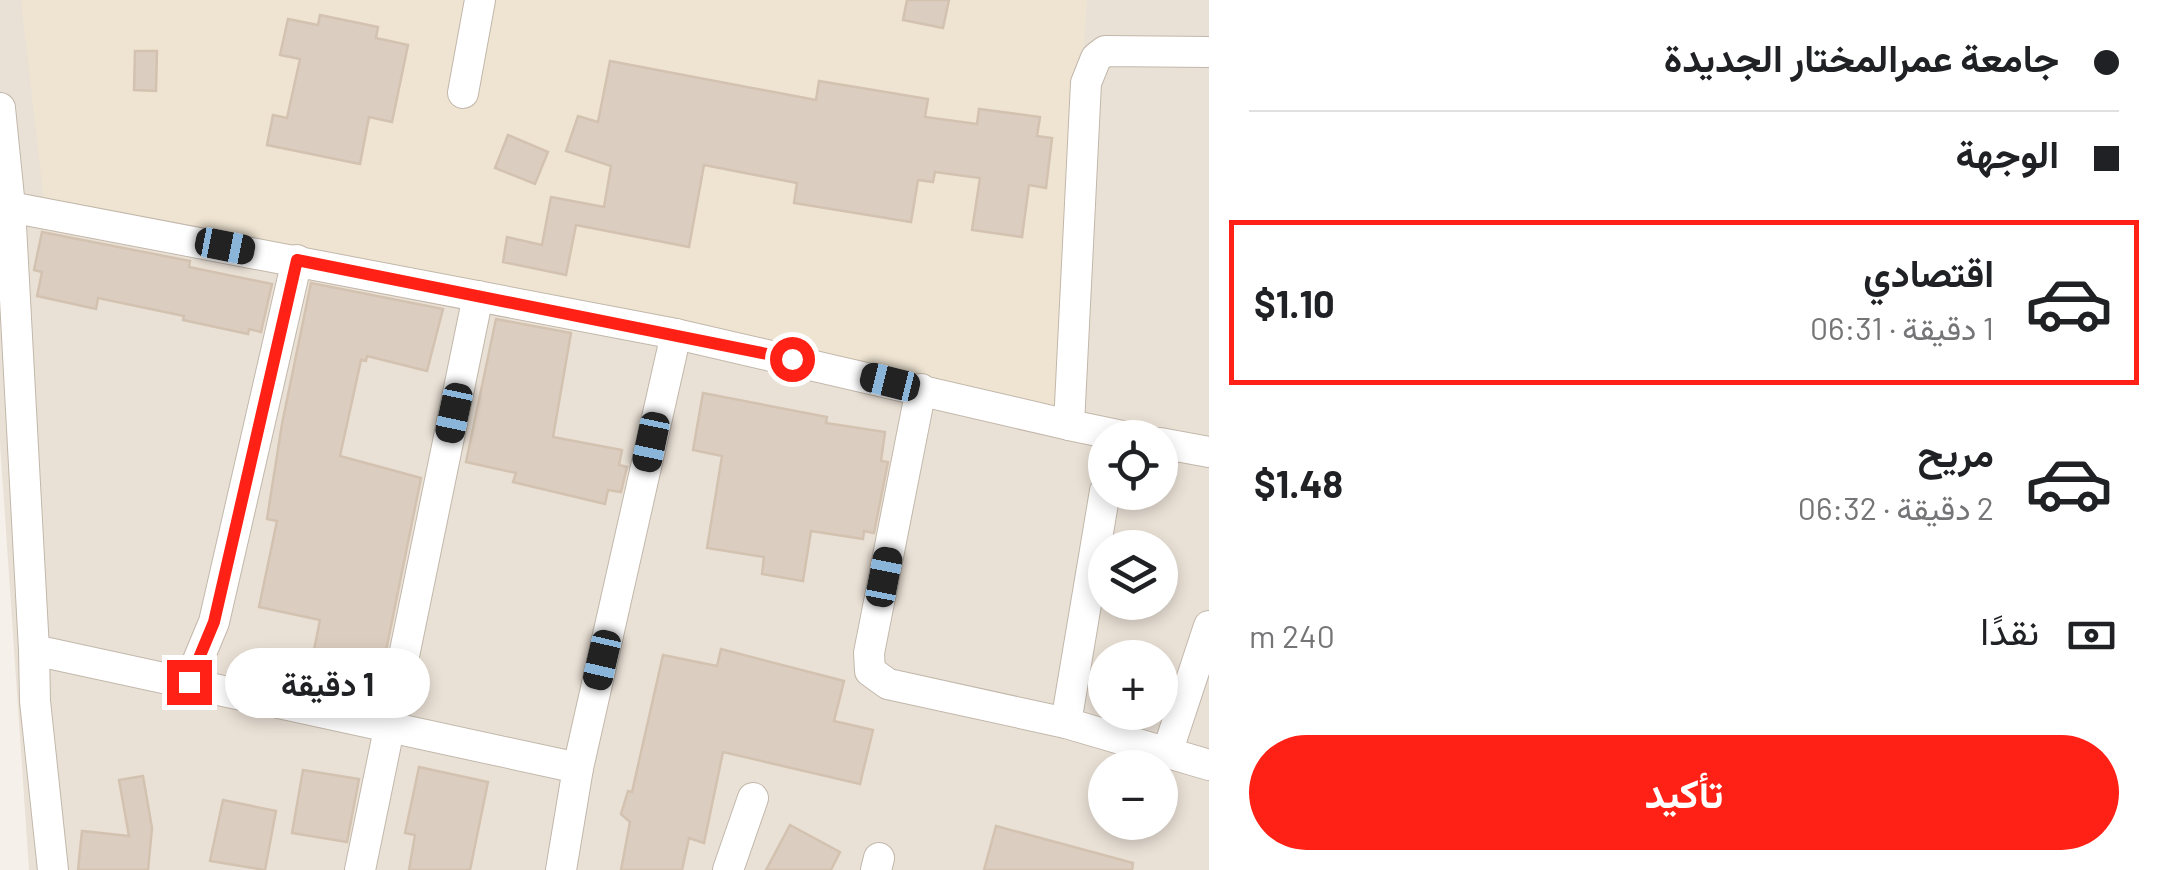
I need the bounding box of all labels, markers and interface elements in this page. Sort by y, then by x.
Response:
text: جامعة عمرالمختار الجديدة [1664,34,2059,80]
text: الوجهة [1956,130,2059,176]
car [193,226,257,266]
text: اقتصادي [1863,249,1994,295]
icon: car [2024,258,2114,348]
text: $1.10 [1254,280,1335,326]
text: 1 دقيقة · 06:31 [1810,308,1994,346]
route start [770,337,815,382]
car [857,360,923,404]
car [433,381,475,445]
car [630,410,672,474]
map controls [1088,420,1178,840]
button: locate [1088,420,1178,510]
text: مريح [1918,429,1994,475]
icon: car [2024,438,2114,528]
text: $1.48 [1254,460,1343,506]
text: 2 دقيقة · 06:32 [1798,488,1994,526]
button: layers [1088,530,1178,620]
car [864,545,904,609]
text: نقدًا [1980,607,2039,653]
icon: cash [2064,608,2119,663]
text: 240 m [1249,616,1335,654]
car [581,627,623,693]
button: + [1088,640,1178,730]
callout: 1 دقيقة [224,647,429,717]
route end [167,660,212,705]
text: 1 دقيقة [281,664,374,702]
button: تأكيد [1249,735,2119,850]
button: − [1088,750,1178,840]

